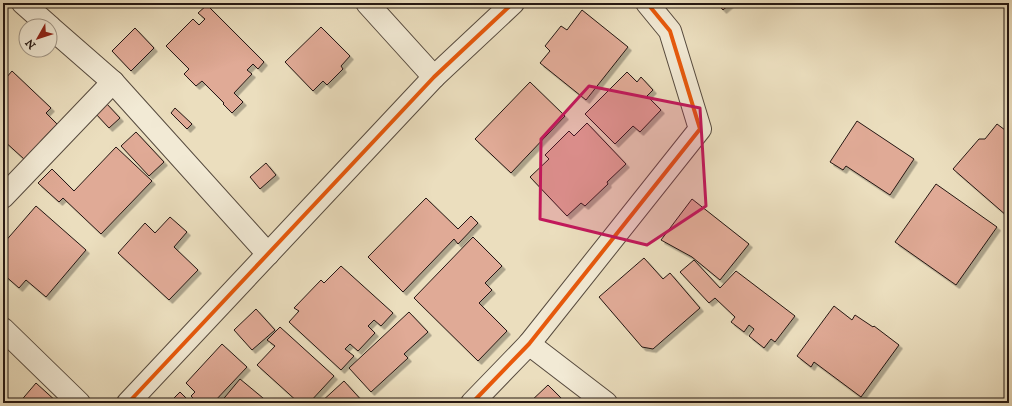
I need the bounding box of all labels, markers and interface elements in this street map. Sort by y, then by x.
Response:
north arrow [18,18,58,58]
text: N [23,36,39,52]

